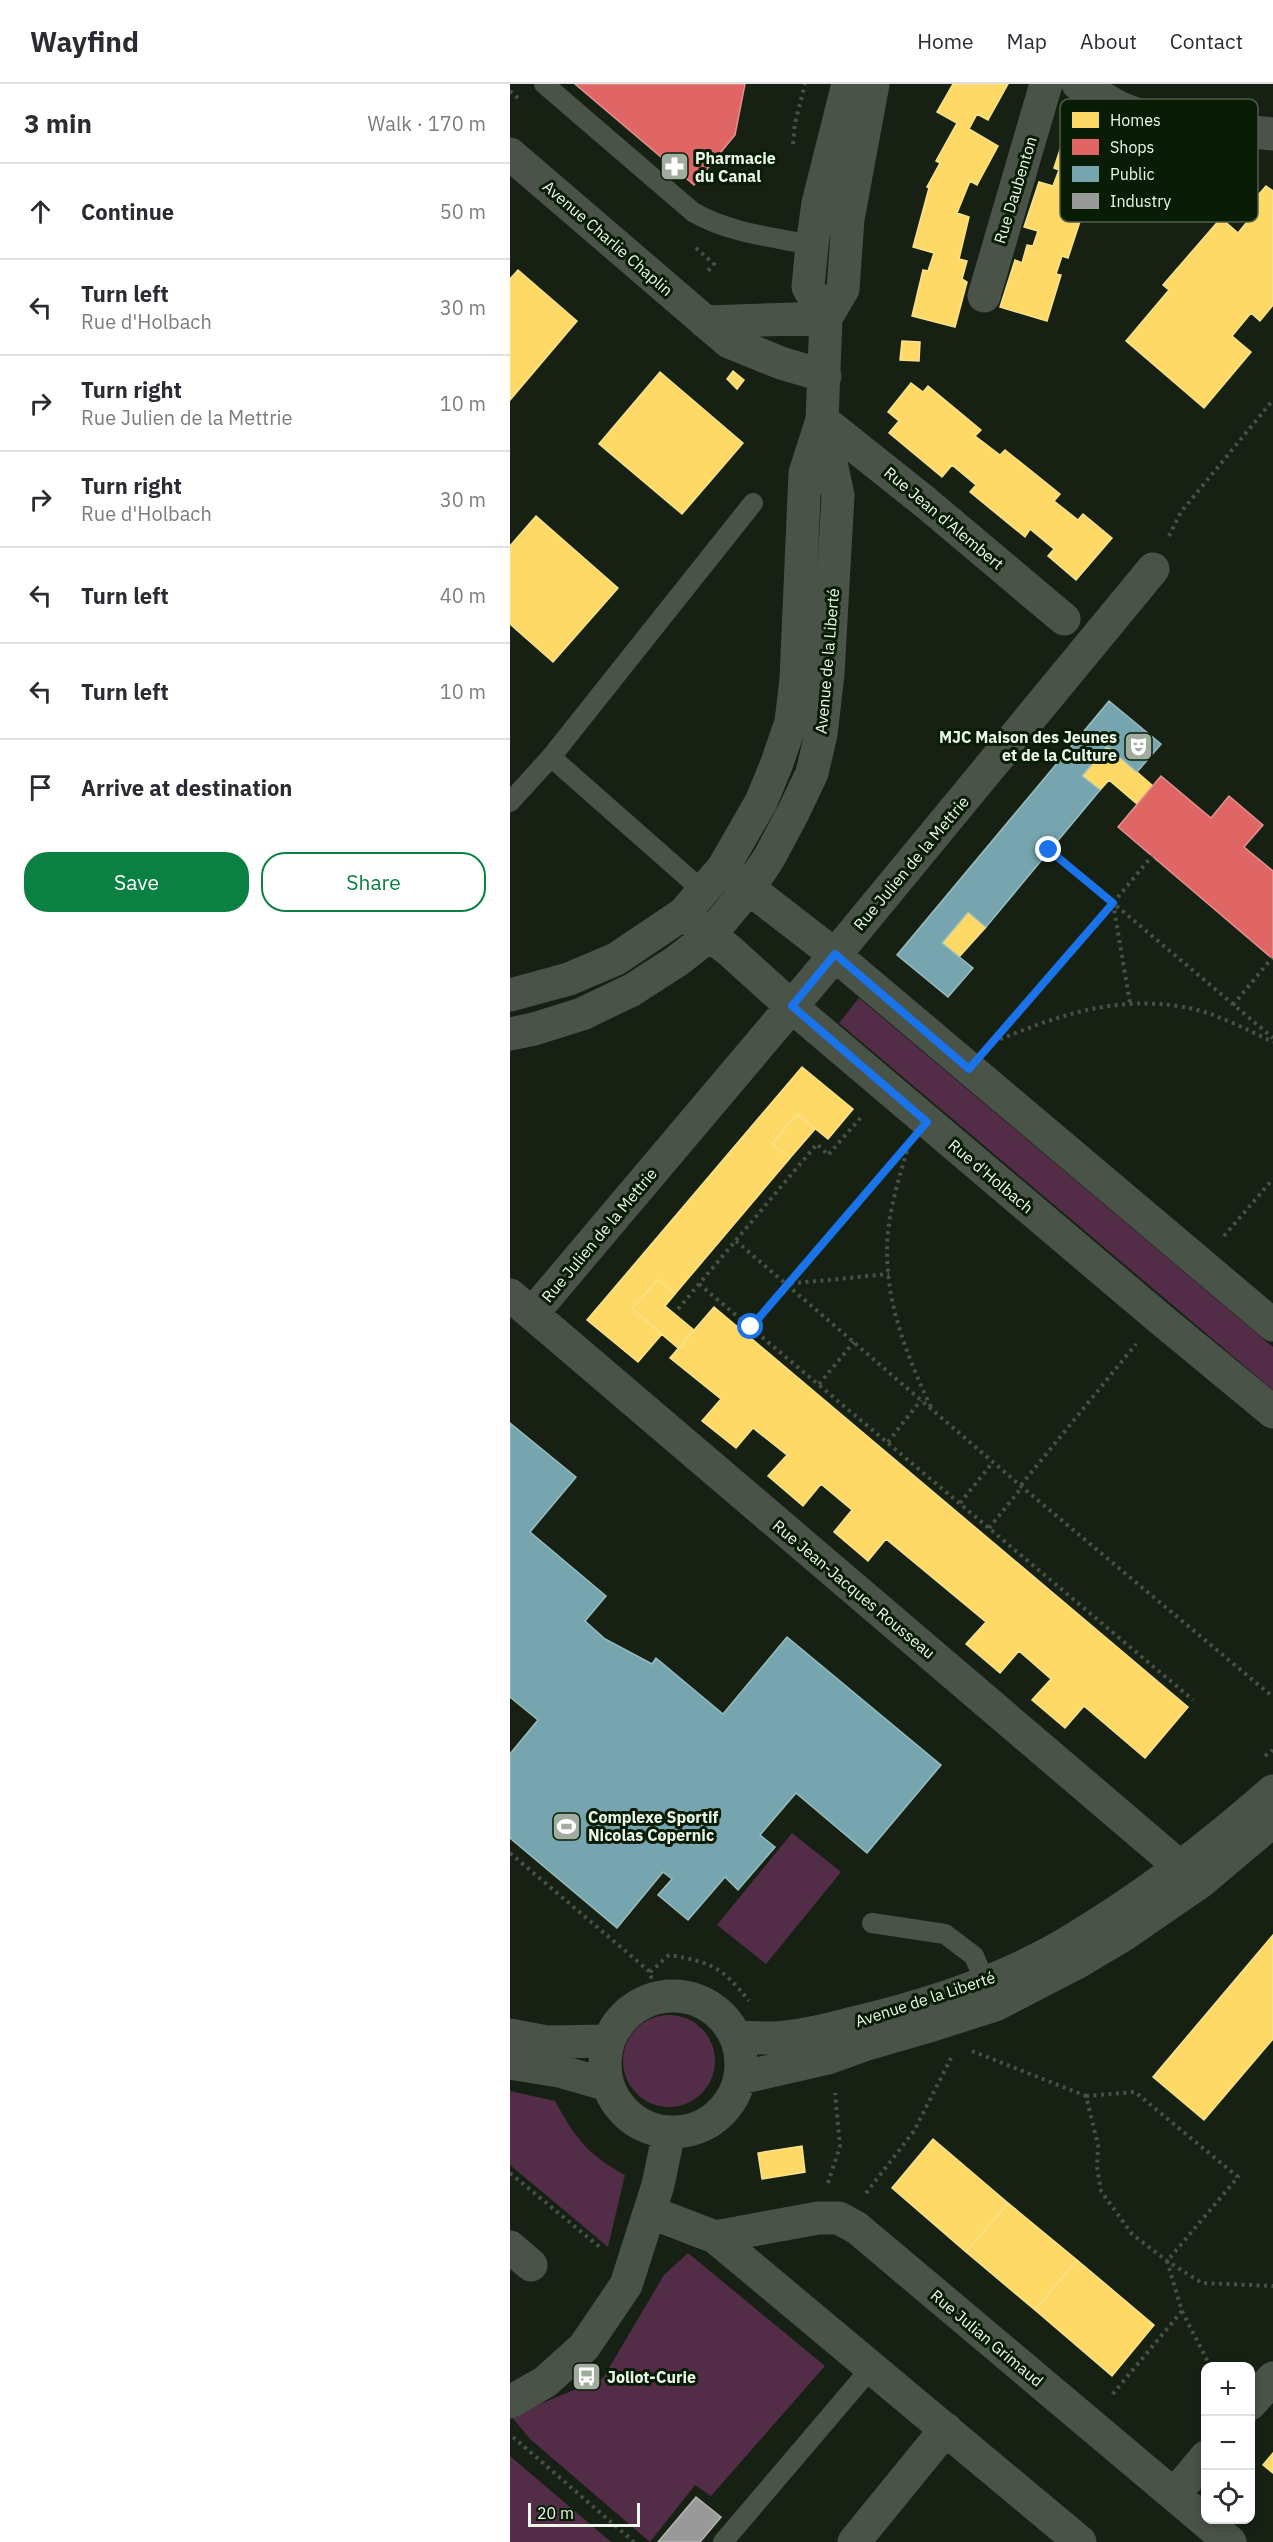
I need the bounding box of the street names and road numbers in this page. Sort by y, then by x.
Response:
street label: Rue Daubenton [989,134,1041,246]
street label: Avenue Charlie Chaplin [539,176,677,300]
street label: Rue Jean d'Alembert [880,462,1008,574]
street label: Avenue de la Liberté [811,587,843,735]
street label: Rue Julien de la Mettrie [849,792,973,934]
street label: Rue d'Holbach [944,1135,1038,1217]
street label: Rue Julien de la Mettrie [537,1164,661,1306]
street label: Rue Jean-Jacques Rousseau [769,1515,939,1663]
street label: Avenue de la Liberté [852,1967,998,2031]
street label: Rue Julian Grimaud [927,2285,1047,2391]

